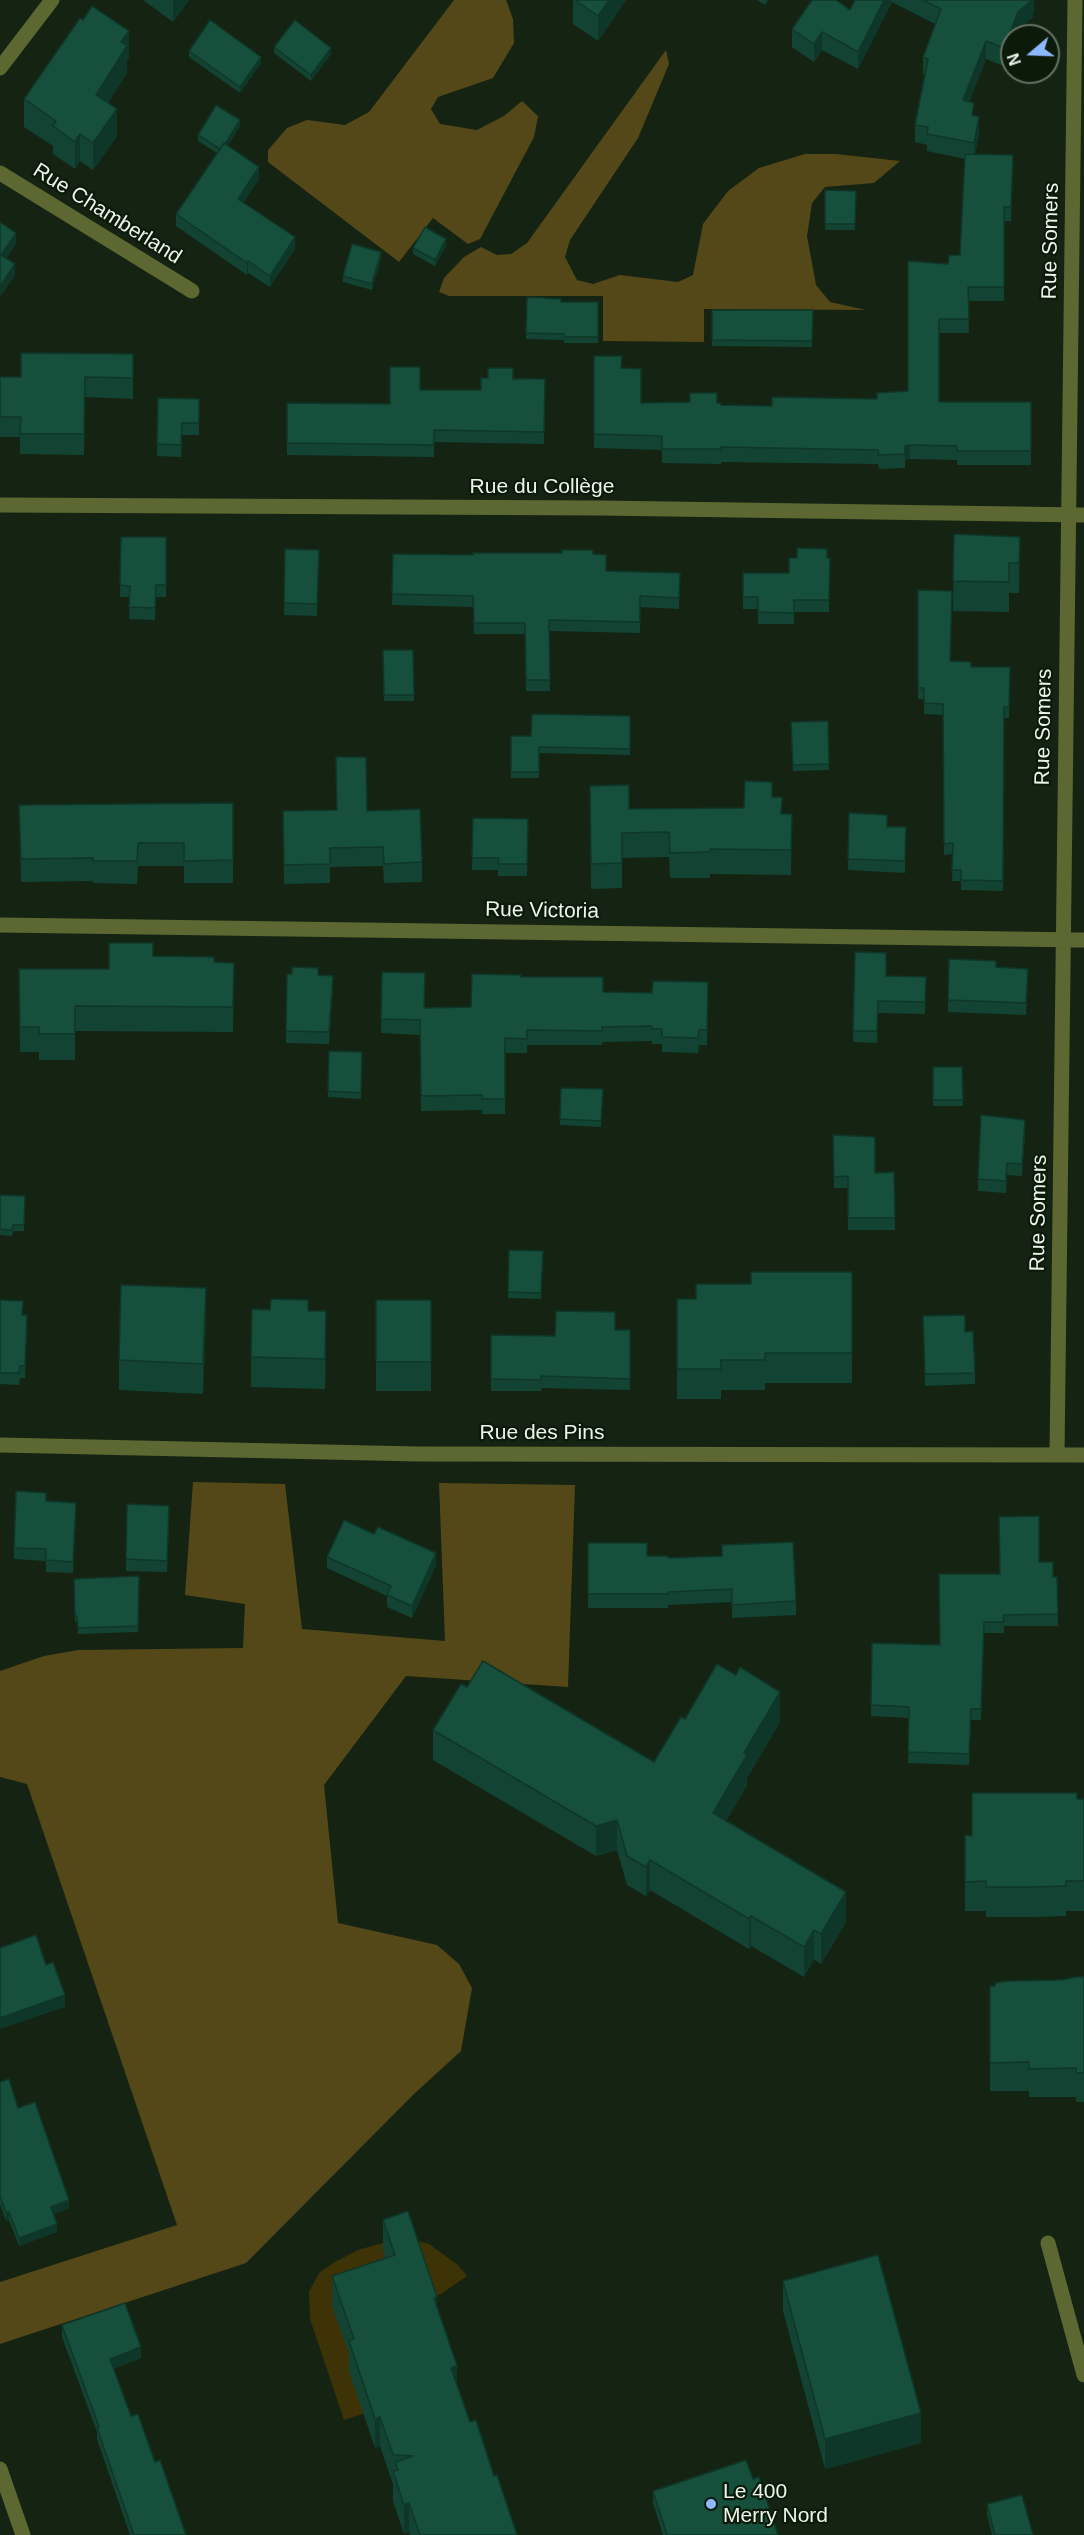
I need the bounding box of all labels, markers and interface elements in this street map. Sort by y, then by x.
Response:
north arrow [1000,24,1060,84]
text: N [1004,51,1024,68]
street label: Rue Chamberland [28,158,186,270]
street label: Rue Somers [1037,182,1065,300]
street label: Rue du Collège [470,474,614,500]
street label: Rue Somers [1030,668,1058,786]
street label: Rue Victoria [485,897,599,925]
street label: Rue Somers [1025,1154,1053,1272]
street label: Rue des Pins [480,1420,604,1446]
place label: Le 400 Merry Nord [723,2479,828,2529]
marker: Le 400 Merry Nord [704,2497,718,2511]

